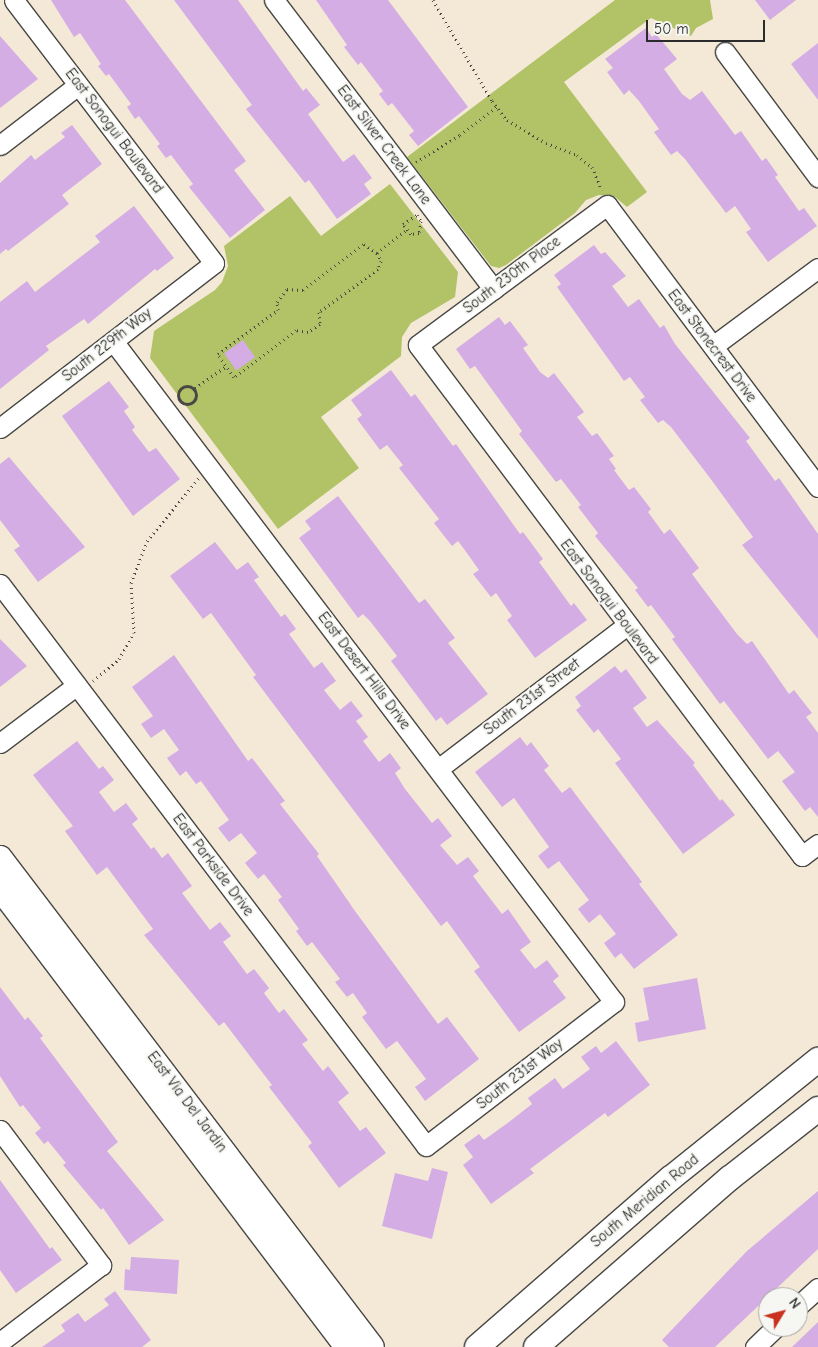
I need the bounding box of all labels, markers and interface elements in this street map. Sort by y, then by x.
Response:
scale bar [648,10,767,42]
text: 50 m [654,20,689,38]
street label: East Sonogui Boulevard [61,65,167,197]
street label: East Silver Creek Lane [333,82,435,208]
street label: South 230th Place [460,233,564,317]
street label: East Stonecrest Drive [664,286,760,406]
street label: South 229th Way [59,304,155,386]
street label: East Sonoqui Boulevard [556,536,662,668]
street label: East Desert Hills Drive [314,609,414,733]
street label: South 231st Street [480,655,584,739]
street label: East Parkside Drive [169,810,257,920]
street label: South 231st Way [473,1035,567,1113]
street label: East Via Del Jardin [143,1048,231,1156]
street label: South Meridian Road [587,1151,703,1251]
north arrow [758,1287,808,1337]
text: N [785,1295,804,1312]

